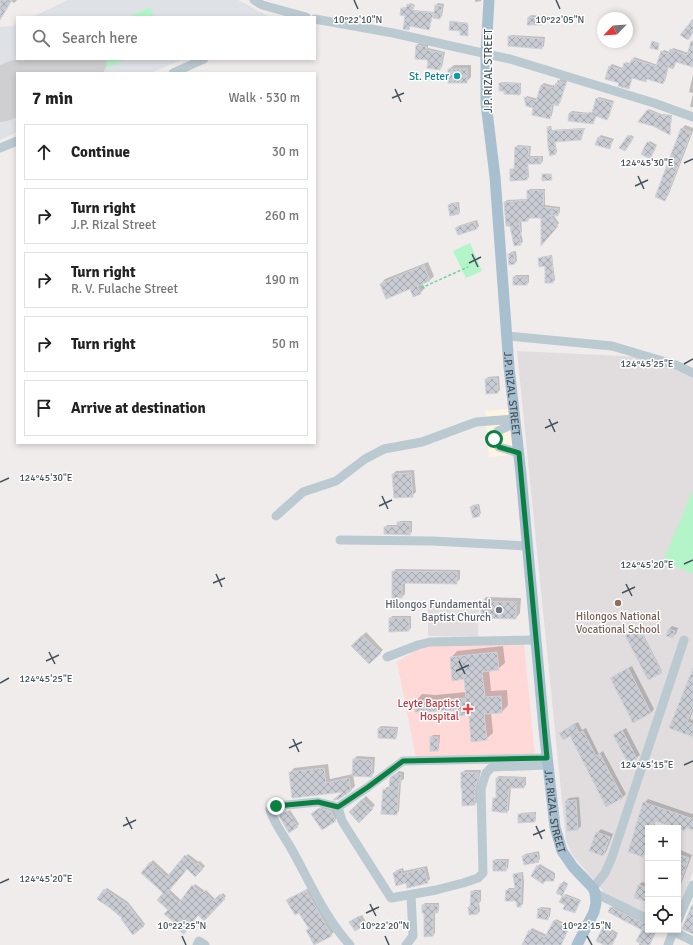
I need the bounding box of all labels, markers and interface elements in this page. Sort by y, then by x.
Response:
north arrow [597,12,633,48]
text: 10°22'10"N [334,14,382,26]
text: 10°22'05"N [536,14,584,26]
search box [16,16,316,60]
icon: search [30,27,52,49]
street label: J.P. RIZAL STREET [482,28,495,113]
text: Search here [62,29,138,47]
place label: St. Peter [409,70,449,83]
marker: St. Peter [452,71,462,81]
text: 7 min [32,88,73,109]
text: Walk · 530 m [229,90,300,106]
icon: ahead [33,141,55,163]
text: Continue [71,143,130,161]
text: 30 m [272,144,299,160]
text: 124°45'30"E [620,157,674,169]
text: Turn right [71,199,136,217]
icon: right [33,205,55,227]
text: 260 m [265,208,299,224]
text: J.P. Rizal Street [71,217,156,233]
text: Turn right [71,263,136,281]
icon: right [33,269,55,291]
text: 190 m [265,272,299,288]
text: R. V. Fulache Street [71,281,178,297]
icon: right [33,333,55,355]
text: Turn right [71,335,136,353]
text: 50 m [272,336,299,352]
street label: J.P. RIZAL STREET [501,351,523,437]
text: 124°45'25"E [620,358,674,370]
icon: arrive [33,397,55,419]
text: Arrive at destination [71,399,206,417]
route start [485,430,503,448]
text: 124°45'30"E [19,472,73,484]
text: 124°45'20"E [620,559,674,571]
place label: Hilongos Fundamental Baptist Church [385,598,491,624]
marker: Hilongos National Vocational School [613,598,623,608]
marker: Hilongos Fundamental Baptist Church [494,605,504,615]
place label: Hilongos National Vocational School [576,610,660,636]
text: 124°45'25"E [19,673,73,685]
place label: Leyte Baptist Hospital [398,697,459,723]
marker: Leyte Baptist Hospital [462,703,474,715]
text: 124°45'15"E [620,759,674,771]
street label: J.P. RIZAL STREET [542,769,568,855]
route end [267,797,285,815]
map controls [645,825,681,933]
button: + [645,825,681,861]
button: − [645,861,681,897]
text: 124°45'20"E [19,873,73,885]
button: locate [645,897,681,933]
text: 10°22'25"N [158,920,206,932]
text: 10°22'20"N [361,920,409,932]
text: 10°22'15"N [563,920,611,932]

